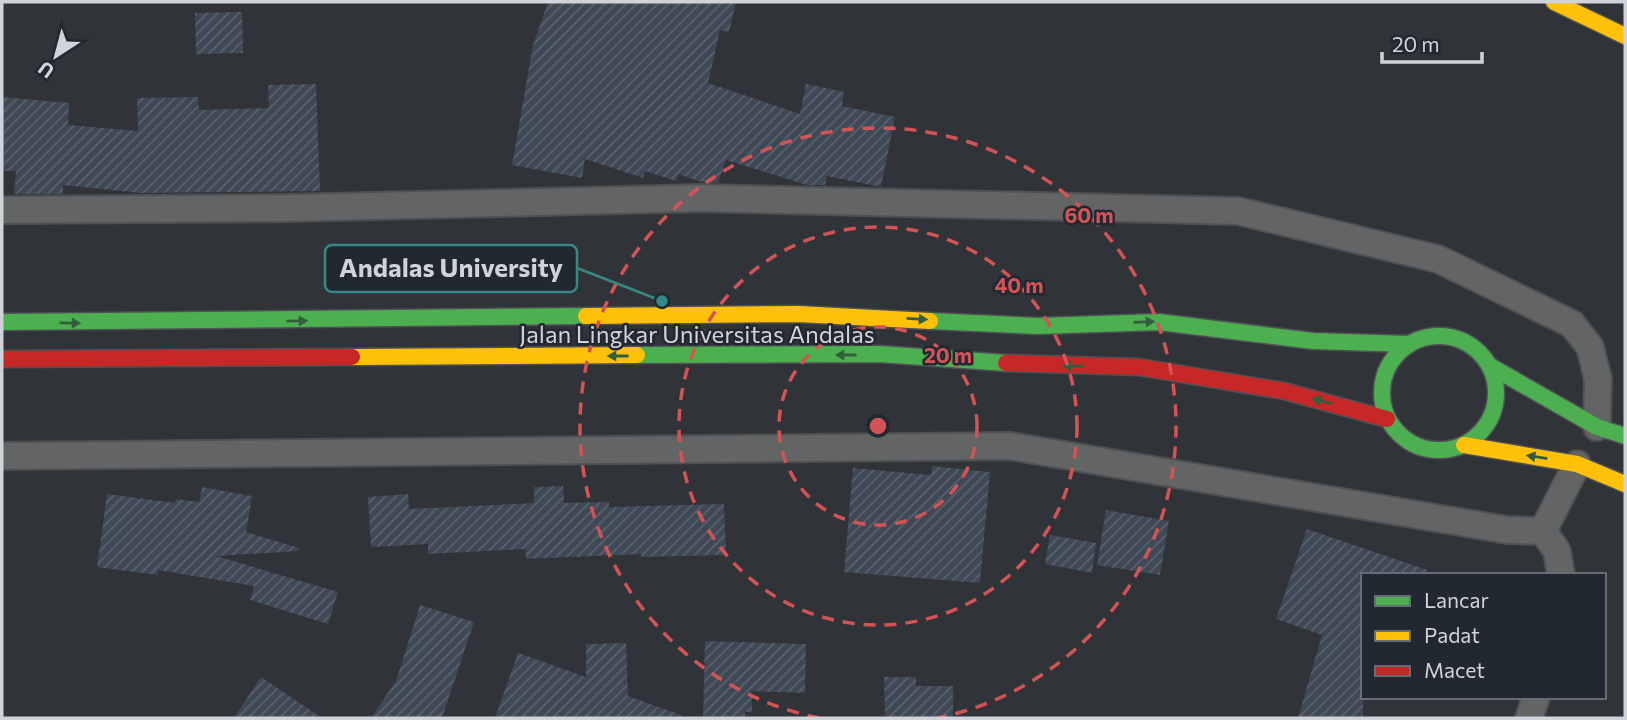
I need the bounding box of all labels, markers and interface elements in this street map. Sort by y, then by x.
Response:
north arrow [21,21,91,91]
scale bar [1382,21,1482,65]
text: 20 m [1392,31,1440,56]
text: U [33,57,58,84]
text: 60 m [1064,202,1114,227]
callout: Andalas University [325,245,577,292]
text: Andalas University [339,251,563,282]
text: 40 m [994,272,1044,297]
one-way arrow [906,314,928,325]
one-way arrow [287,315,309,327]
one-way arrow [59,317,81,329]
one-way arrow [1133,317,1155,328]
street label: Jalan Lingkar Universitas Andalas [519,319,875,348]
text: 20 m [924,342,972,367]
one-way arrow [834,349,856,361]
one-way arrow [607,350,629,362]
one-way arrow [1062,360,1084,371]
one-way arrow [1310,395,1332,406]
centre of rings [866,414,890,438]
one-way arrow [1526,451,1548,462]
legend [1361,573,1606,699]
text: Lancar [1424,587,1489,612]
text: Padat [1424,622,1480,647]
text: Macet [1424,657,1485,682]

